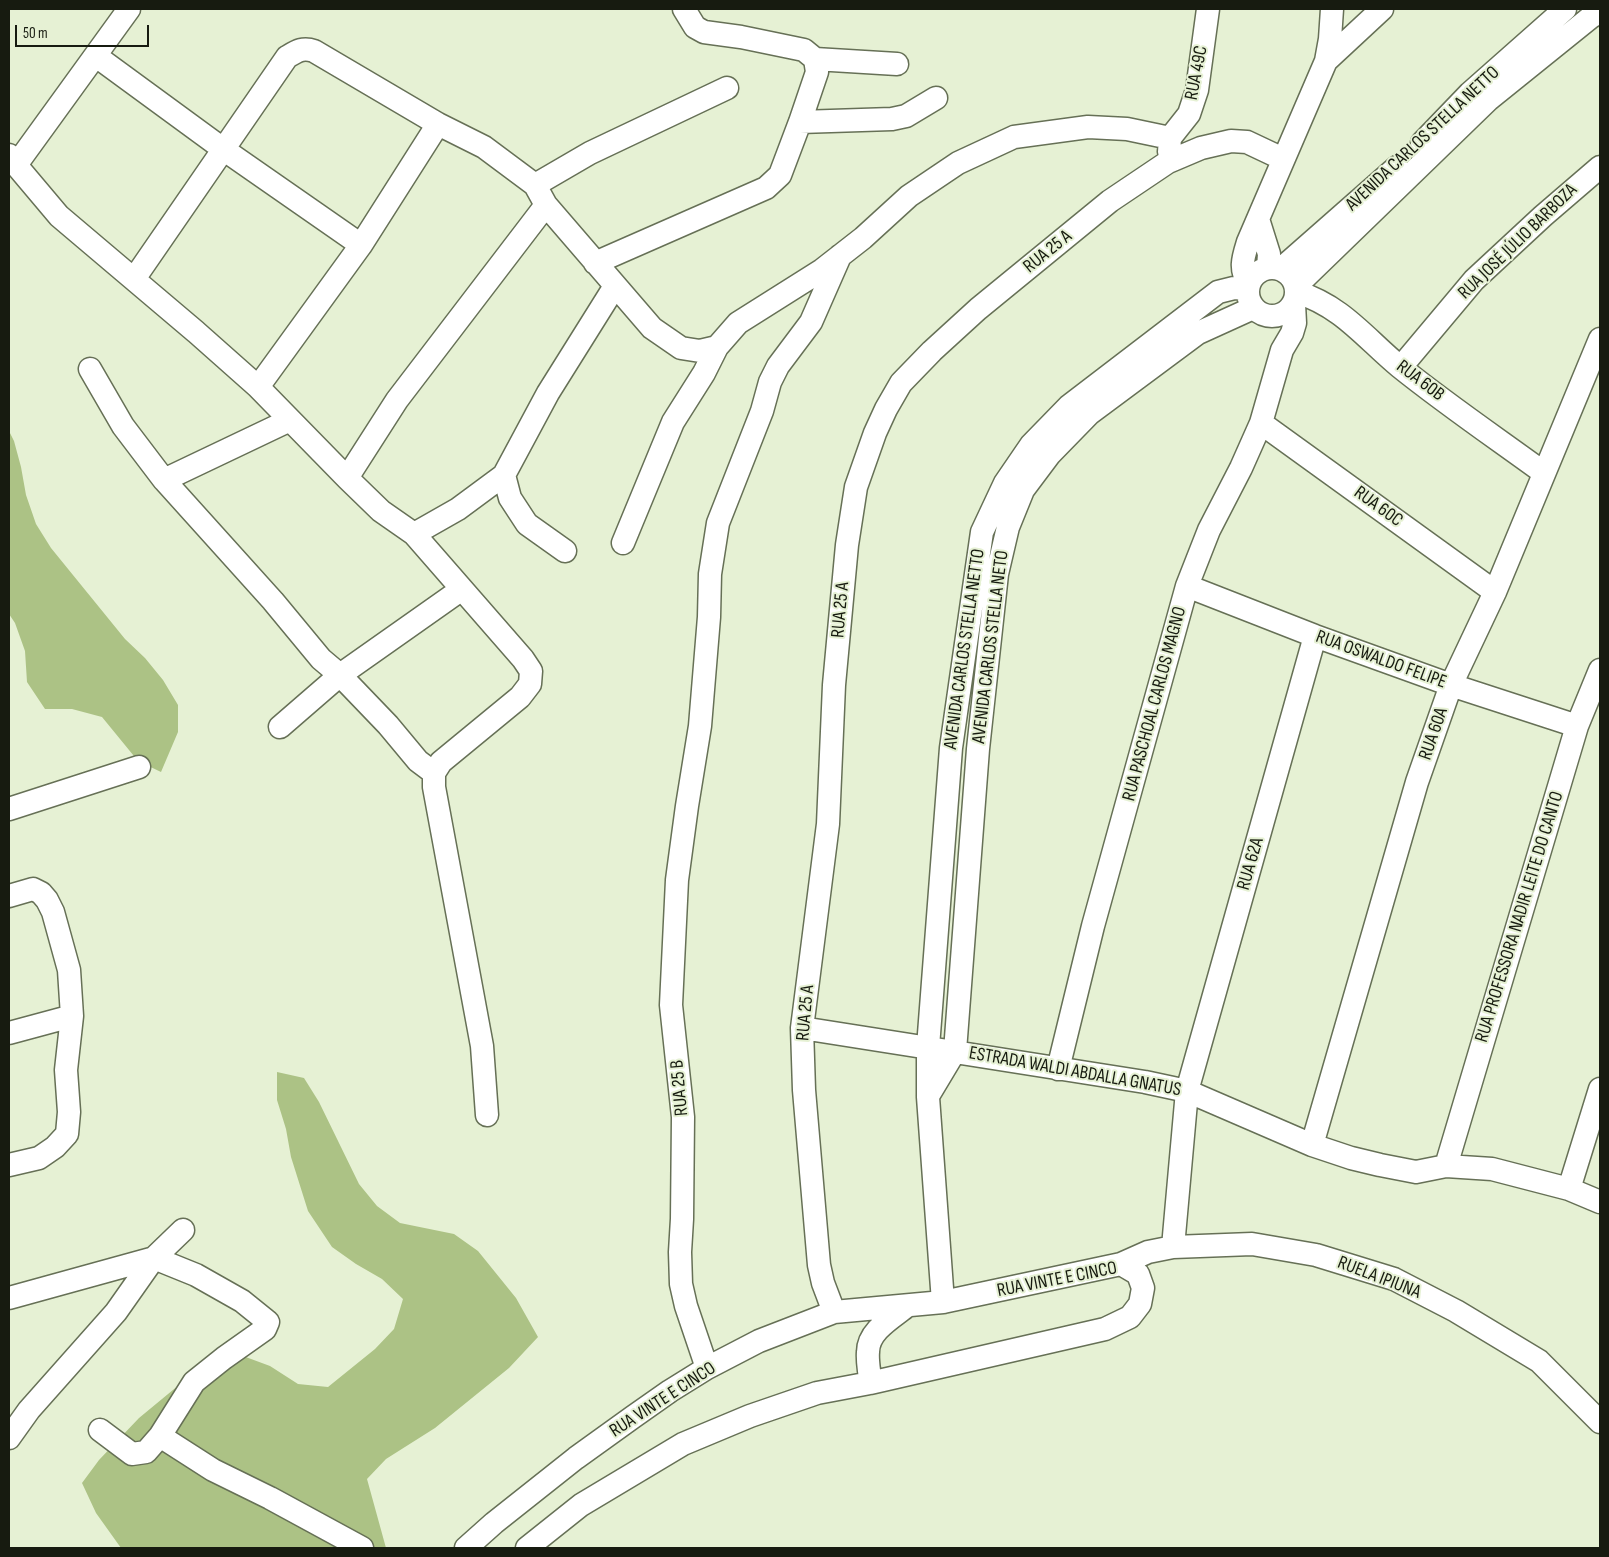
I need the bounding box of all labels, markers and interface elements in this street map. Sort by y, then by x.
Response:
scale bar [18,15,151,47]
text: 50 m [23,24,48,43]
street label: RUA 49C [1181,44,1213,102]
street label: AVENIDA CARLOS STELLA NETTO [1341,62,1505,216]
street label: RUA JOSÉ JÚLIO BARBOZA [1454,179,1582,305]
street label: RUA 25 A [1019,226,1077,278]
street label: RUA 60B [1391,356,1449,406]
street label: RUA 60C [1349,482,1407,532]
street label: AVENIDA CARLOS STELLA NETTO [940,547,990,751]
street label: AVENIDA CARLOS STELLA NETO [968,549,1014,745]
street label: RUA 25 A [827,581,855,639]
street label: RUA PASCHOAL CARLOS MAGNO [1118,604,1192,804]
street label: RUA OSWALDO FELIPE [1313,626,1449,694]
street label: RUA 60A [1414,705,1454,763]
street label: RUA PROFESSORA NADIR LEITE DO CANTO [1471,789,1569,1045]
street label: RUA 62A [1233,835,1269,893]
street label: RUA 25 A [792,984,820,1042]
street label: ESTRADA WALDI ABDALLA GNATUS [967,1042,1183,1102]
street label: RUA 25 B [666,1059,694,1117]
street label: RUELA IPIUNA [1334,1252,1424,1304]
street label: RUA VINTE E CINCO [995,1257,1119,1303]
street label: RUA VINTE E CINCO [606,1357,720,1443]

